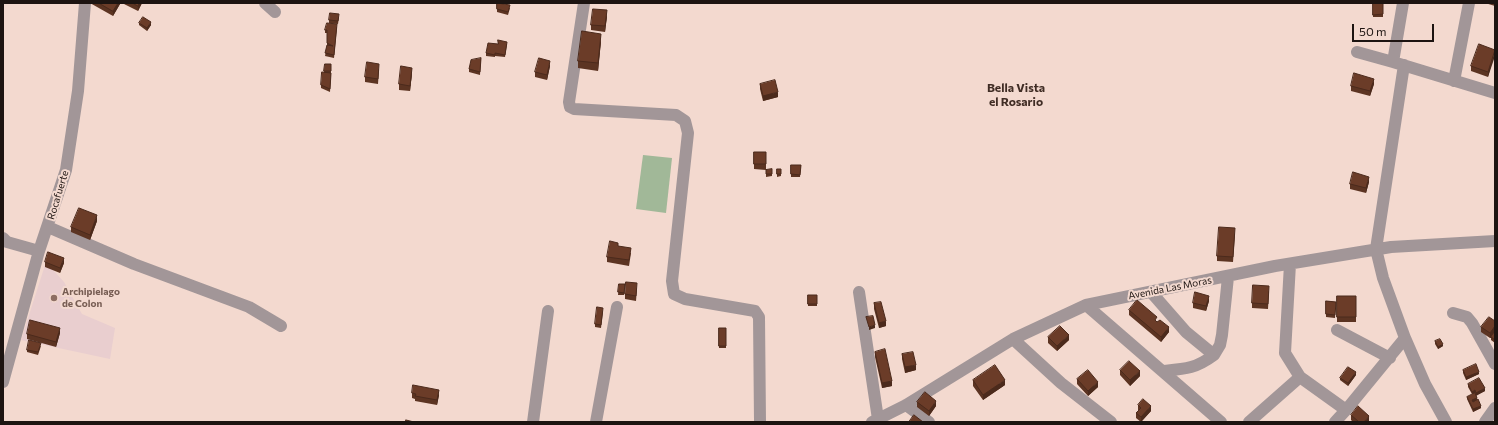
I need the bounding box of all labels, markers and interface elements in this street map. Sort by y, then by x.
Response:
scale bar [1354,16,1436,42]
text: 50 m [1359,24,1387,38]
district label: Bella Vista el Rosario [987,81,1045,109]
street label: Rocafuerte [45,169,71,221]
street label: Avenida Las Moras [1127,274,1213,302]
place label: Archipielago de Colon [62,286,120,310]
marker: Archipielago de Colon [49,293,59,303]

